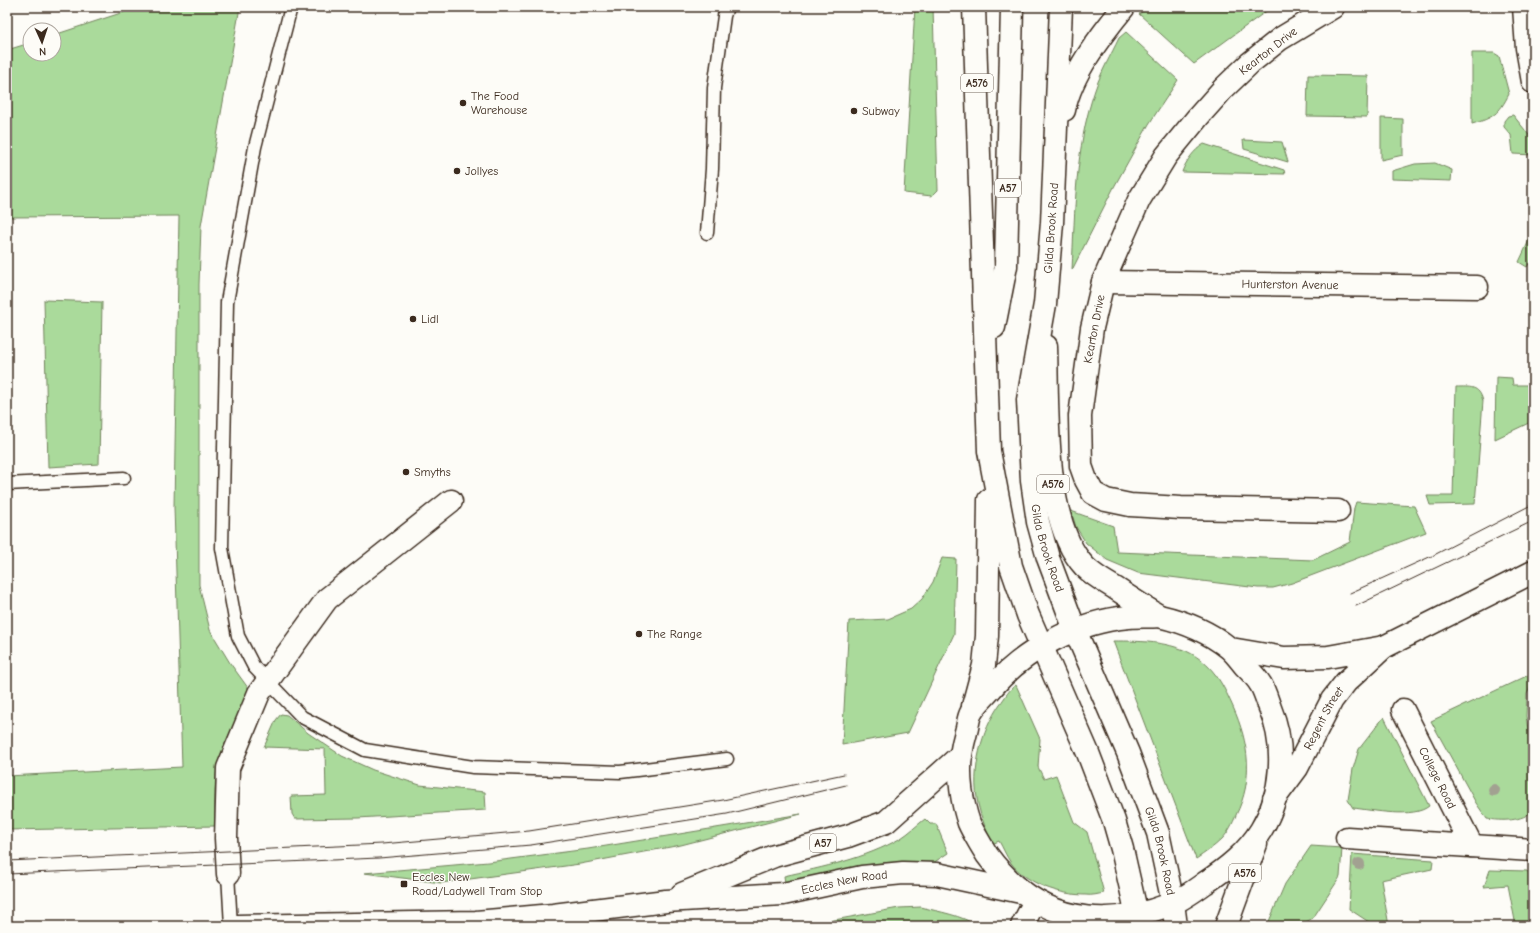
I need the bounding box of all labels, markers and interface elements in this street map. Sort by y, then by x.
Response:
north arrow [22,22,62,62]
street label: Kearton Drive [1236,24,1300,78]
text: N [39,45,46,58]
road number: A576 [961,74,993,92]
place label: The Food Warehouse [471,89,527,117]
marker: The Food Warehouse [458,98,468,108]
place label: Subway [862,104,900,118]
marker: Subway [849,106,859,116]
place label: Jollyes [465,164,498,178]
marker: Jollyes [452,166,462,176]
road number: A57 [995,179,1021,197]
street label: Gilda Brook Road [1041,182,1061,274]
street label: Hunterston Avenue [1241,277,1339,292]
street label: Kearton Drive [1080,294,1108,364]
place label: Lidl [421,312,439,326]
marker: Lidl [408,314,418,324]
place label: Smyths [414,465,451,479]
marker: Smyths [401,467,411,477]
road number: A576 [1037,475,1069,493]
street label: Gilda Brook Road [1028,503,1067,594]
place label: The Range [647,627,702,641]
marker: The Range [634,629,644,639]
street label: Regent Street [1301,684,1347,752]
street label: College Road [1416,745,1459,811]
street label: Gilda Brook Road [1142,805,1178,896]
road number: A57 [810,834,836,852]
road number: A576 [1229,864,1261,882]
street label: Eccles New Road [800,868,888,897]
place label: Eccles New Road/Ladywell Tram Stop [412,870,542,898]
marker: Eccles New Road/Ladywell Tram Stop [399,879,409,889]

